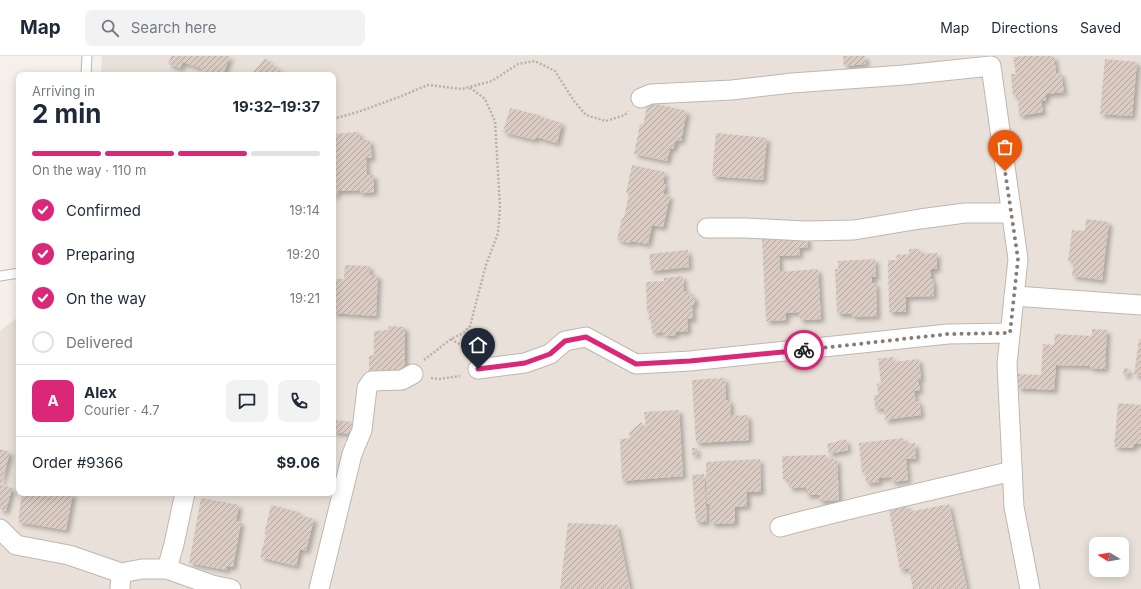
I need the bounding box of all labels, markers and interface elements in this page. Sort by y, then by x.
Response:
search box [85,10,365,46]
text: Map [20,16,61,39]
icon: search [99,17,121,39]
text: Search here [131,18,216,37]
text: Map [940,19,969,36]
text: Directions [991,19,1058,36]
text: Saved [1080,19,1121,36]
text: Arriving in [32,83,95,99]
text: 19:32–19:37 [233,97,320,116]
text: 2 min [32,98,102,129]
pin [988,130,1022,171]
icon: bag [994,136,1016,158]
text: On the way · 110 m [32,162,146,178]
icon: check [32,199,54,221]
text: Confirmed [66,201,141,220]
text: 19:14 [289,202,320,218]
icon: check [32,243,54,265]
text: Preparing [66,245,135,264]
text: 19:20 [287,246,320,262]
icon: check [32,287,54,309]
text: On the way [66,289,146,308]
text: 19:21 [290,290,320,306]
pin [461,328,495,369]
courier [784,330,824,370]
text: Delivered [66,333,133,352]
icon: home [467,334,489,356]
icon: bike [793,339,815,361]
button: chat [226,380,268,422]
button: phone [278,380,320,422]
text: Alex [84,383,117,402]
text: A [47,391,59,410]
text: Courier · 4.7 [84,402,160,418]
text: Order #9366 [32,453,123,472]
text: $9.06 [276,453,320,472]
north arrow [1089,537,1129,577]
map controls [1089,537,1129,577]

